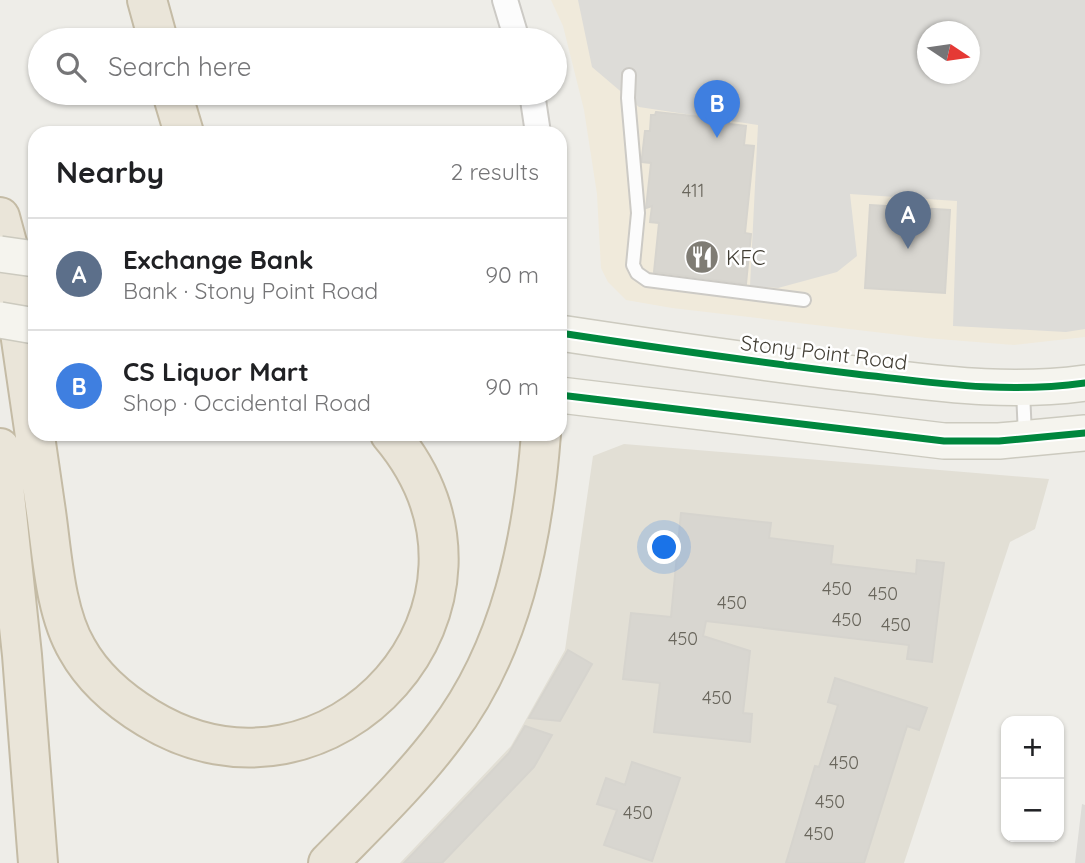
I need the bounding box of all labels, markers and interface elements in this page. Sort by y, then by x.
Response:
north arrow [917,21,980,84]
search box [28,28,567,105]
icon: search [52,48,90,86]
text: Search here [108,50,252,83]
pin: B [694,80,740,138]
text: Nearby [56,153,164,191]
text: 2 results [450,157,539,186]
house number: 411 [682,179,704,202]
pin: A [885,191,931,249]
restaurant icon: KFC [683,238,721,276]
text: Exchange Bank [123,243,313,276]
place label: KFC [726,244,766,270]
text: A [72,260,86,289]
text: 90 m [485,260,539,289]
text: Bank · Stony Point Road [123,276,378,305]
street label: Stony Point Road [739,329,909,375]
text: CS Liquor Mart [123,355,309,388]
text: B [71,372,87,401]
text: 90 m [485,372,539,401]
text: Shop · Occidental Road [123,388,371,417]
your location [647,530,681,564]
house number: 450 [822,577,852,600]
house number: 450 [868,582,898,605]
house number: 450 [717,591,747,614]
house number: 450 [832,608,862,631]
house number: 450 [881,613,911,636]
house number: 450 [668,627,698,650]
house number: 450 [702,686,732,709]
map controls [1001,716,1064,842]
button: + [1001,716,1064,779]
house number: 450 [829,751,859,774]
button: − [1001,779,1064,842]
house number: 450 [815,790,845,813]
house number: 450 [623,801,653,824]
house number: 450 [804,822,834,845]

